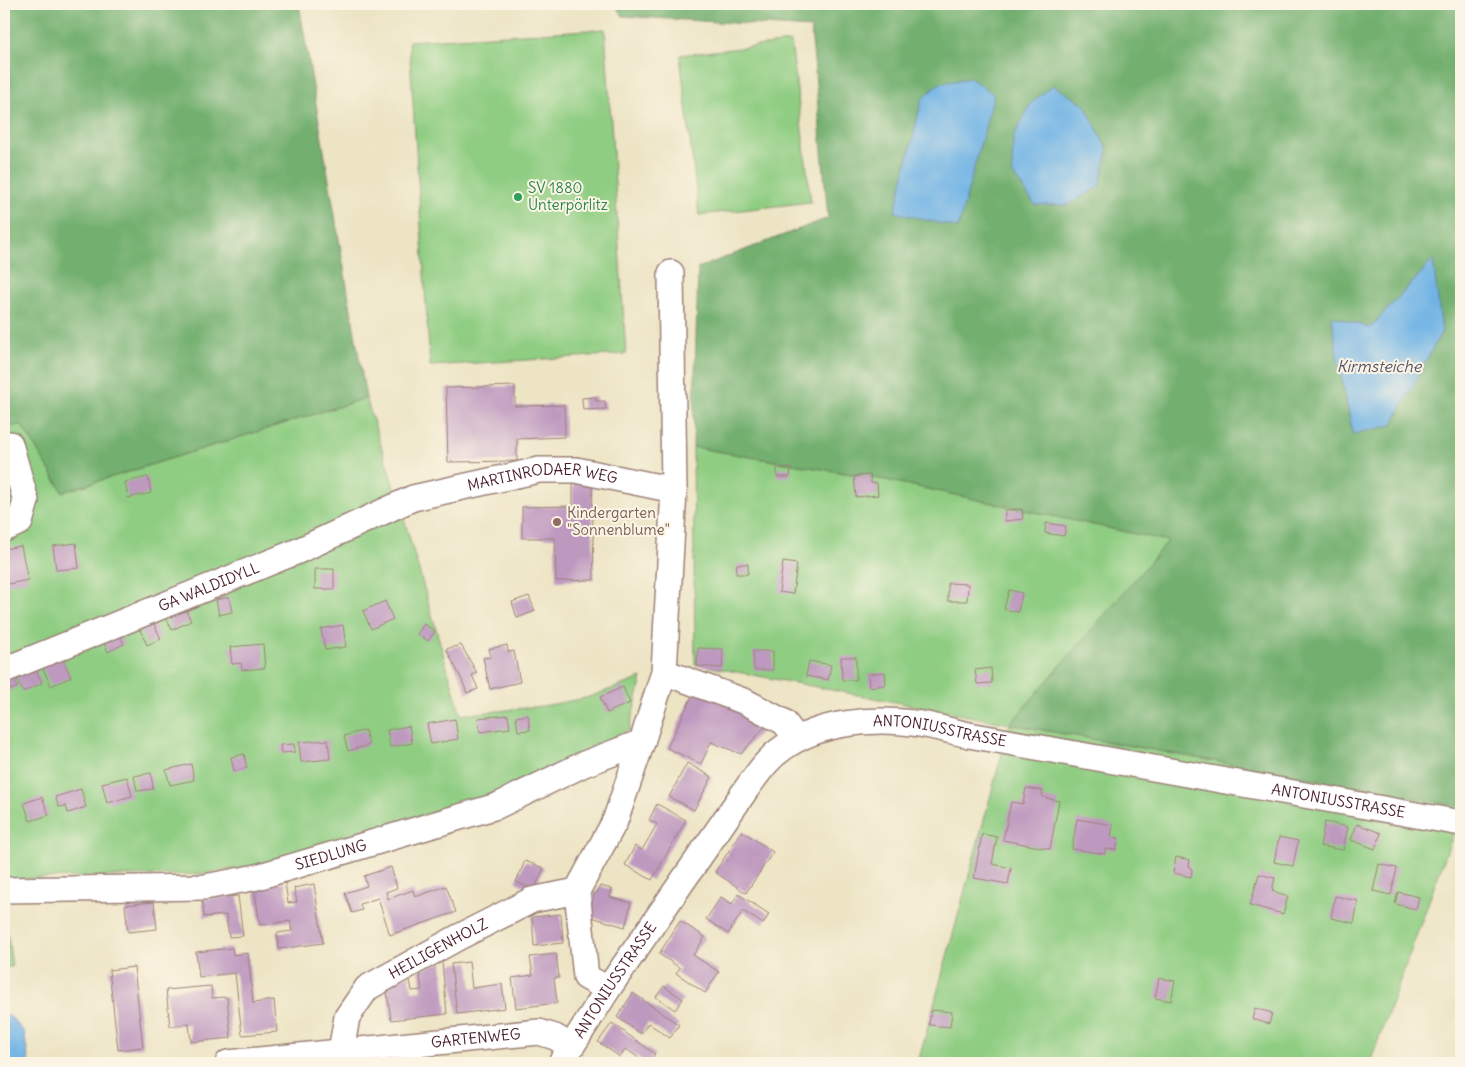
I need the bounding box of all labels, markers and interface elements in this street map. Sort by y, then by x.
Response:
place label: SV 1880 Unterpörlitz [528,178,608,214]
marker: SV 1880 Unterpörlitz [512,191,524,203]
water label: Kirmsteiche [1337,356,1423,376]
street label: MARTINRODAER WEG [466,459,620,495]
place label: Kindergarten "Sonnenblume" [567,503,670,539]
marker: Kindergarten "Sonnenblume" [551,516,563,528]
street label: GA WALDIDYLL [155,558,262,616]
street label: ANTONIUSSTRASSE [873,711,1008,751]
street label: ANTONIUSSTRASSE [1270,779,1407,822]
street label: SIEDLUNG [293,835,369,874]
street label: HEILIGENHOLZ [385,914,491,983]
street label: ANTONIUSSTRASSE [569,918,660,1041]
street label: GARTENWEG [430,1024,522,1052]

